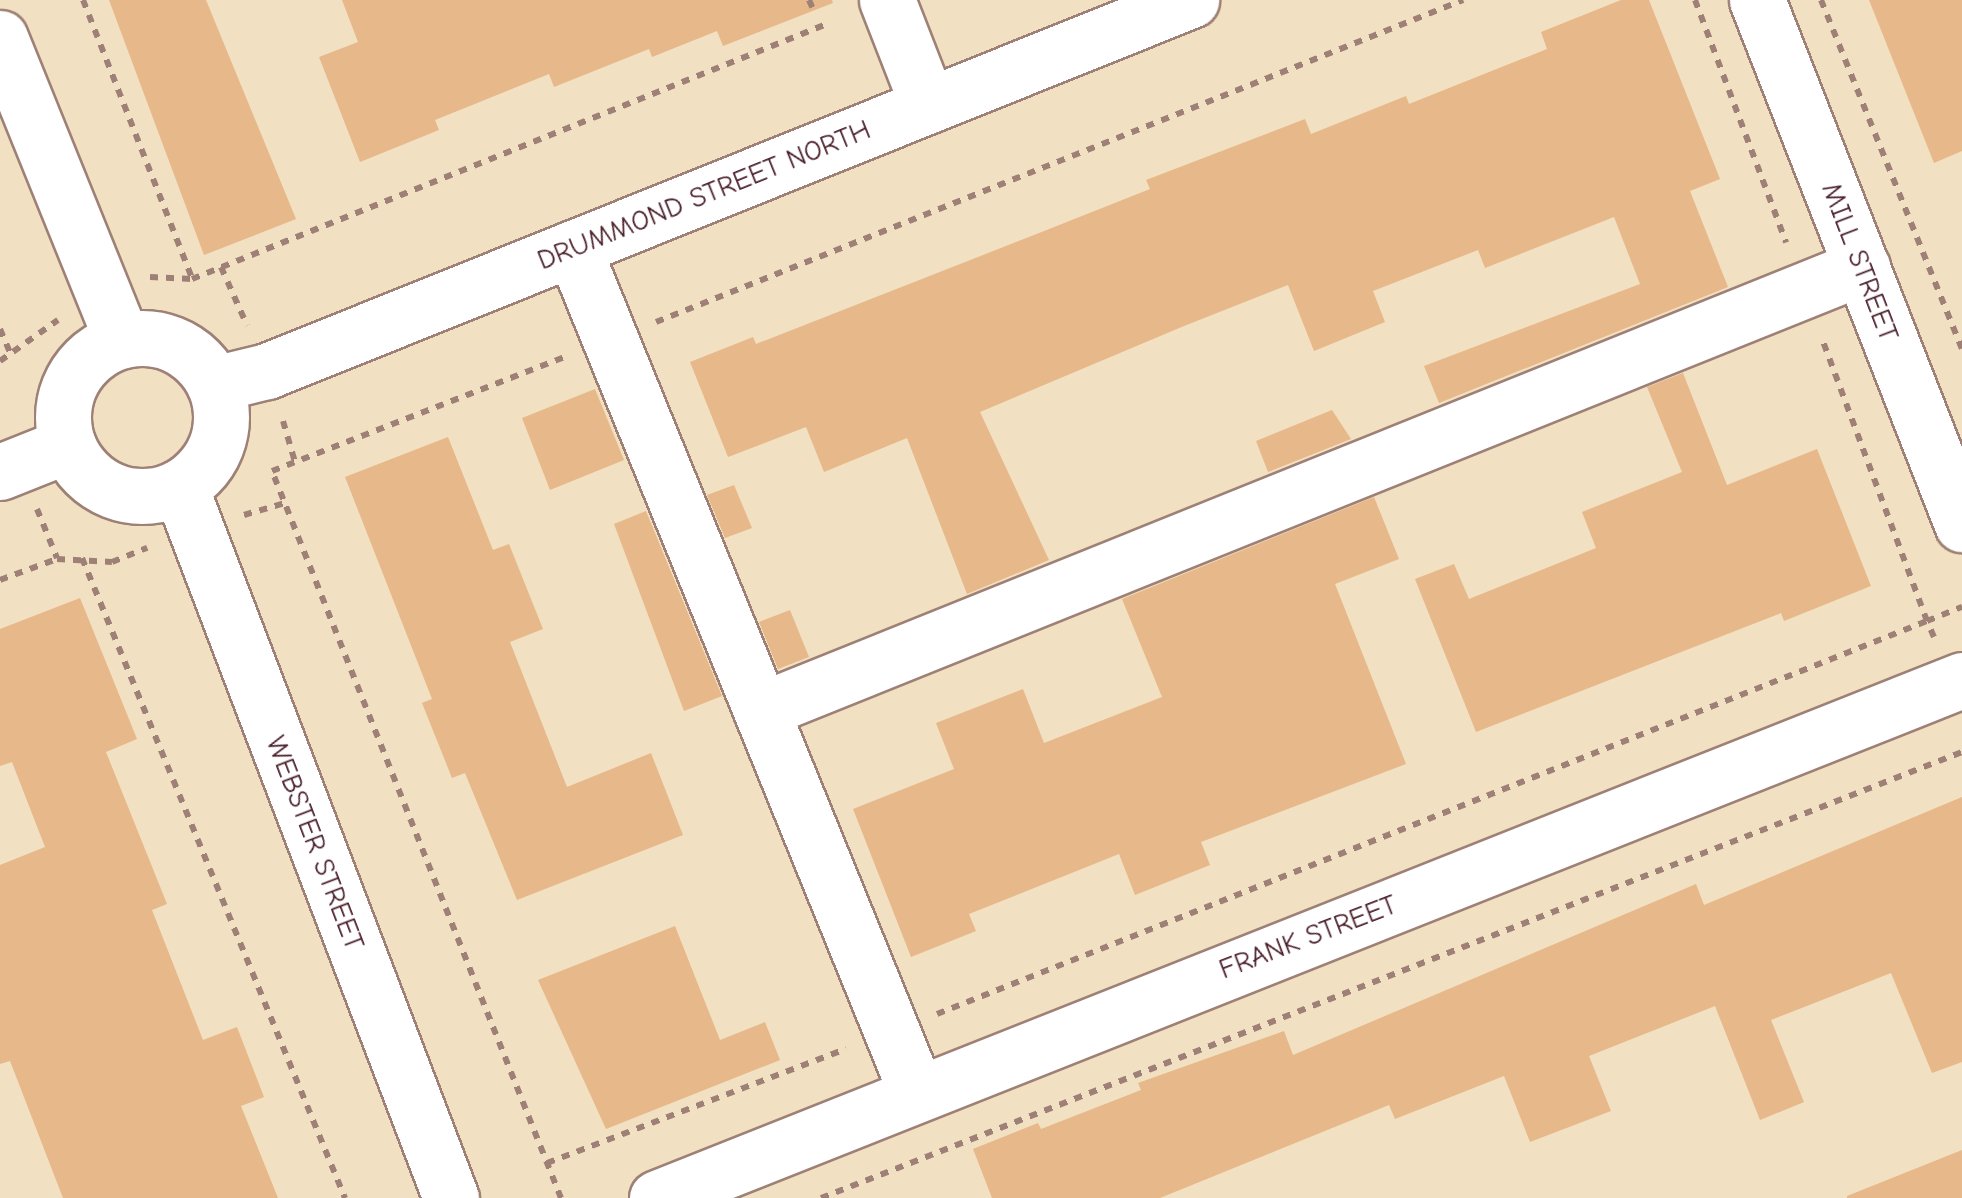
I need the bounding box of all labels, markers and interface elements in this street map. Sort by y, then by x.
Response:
street label: DRUMMOND STREET NORTH [533,113,875,277]
street label: MILL STREET [1814,178,1906,346]
street label: WEBSTER STREET [259,731,371,955]
street label: FRANK STREET [1214,888,1402,986]

